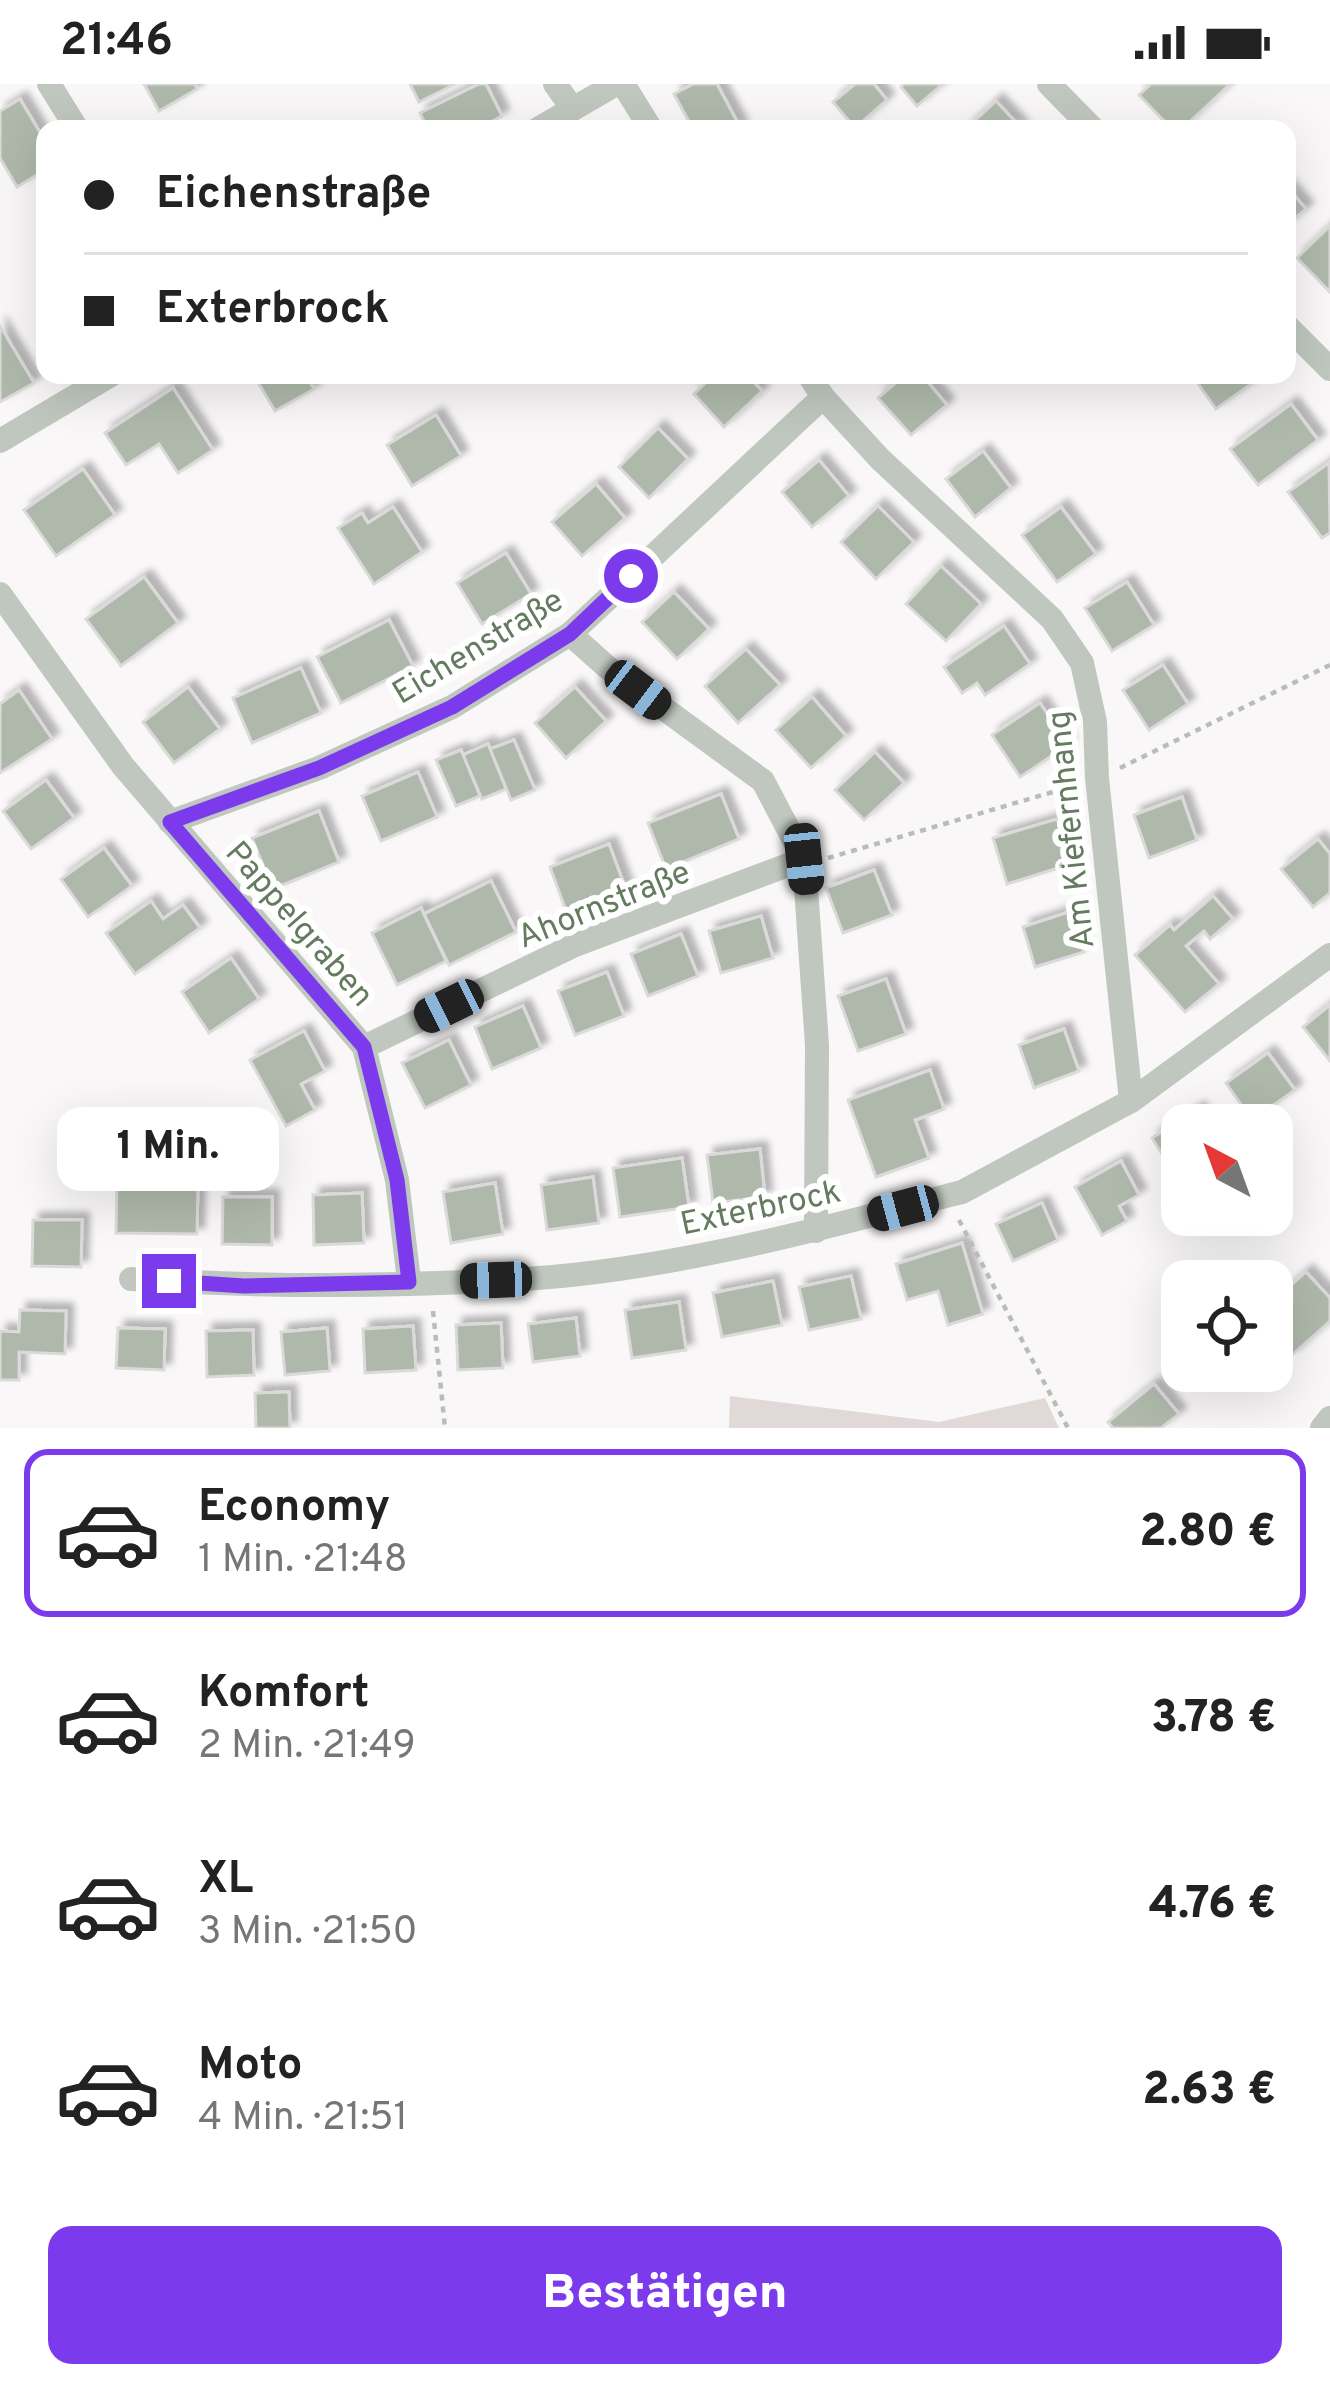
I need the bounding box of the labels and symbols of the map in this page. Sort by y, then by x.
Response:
route start [604,549,658,603]
street label: Eichenstraße [386,581,572,716]
car [598,654,678,726]
street label: Am Kiefernhang [1040,709,1106,951]
car [782,821,826,897]
street label: Pappelgraben [215,834,381,1017]
street label: Ahornstraße [512,853,697,960]
car [409,974,489,1038]
north arrow [1161,1104,1293,1236]
callout: 1 Min. [58,1107,280,1191]
street label: Exterbrock [677,1172,845,1247]
car [864,1181,942,1235]
route end [142,1254,196,1308]
car [459,1261,533,1299]

